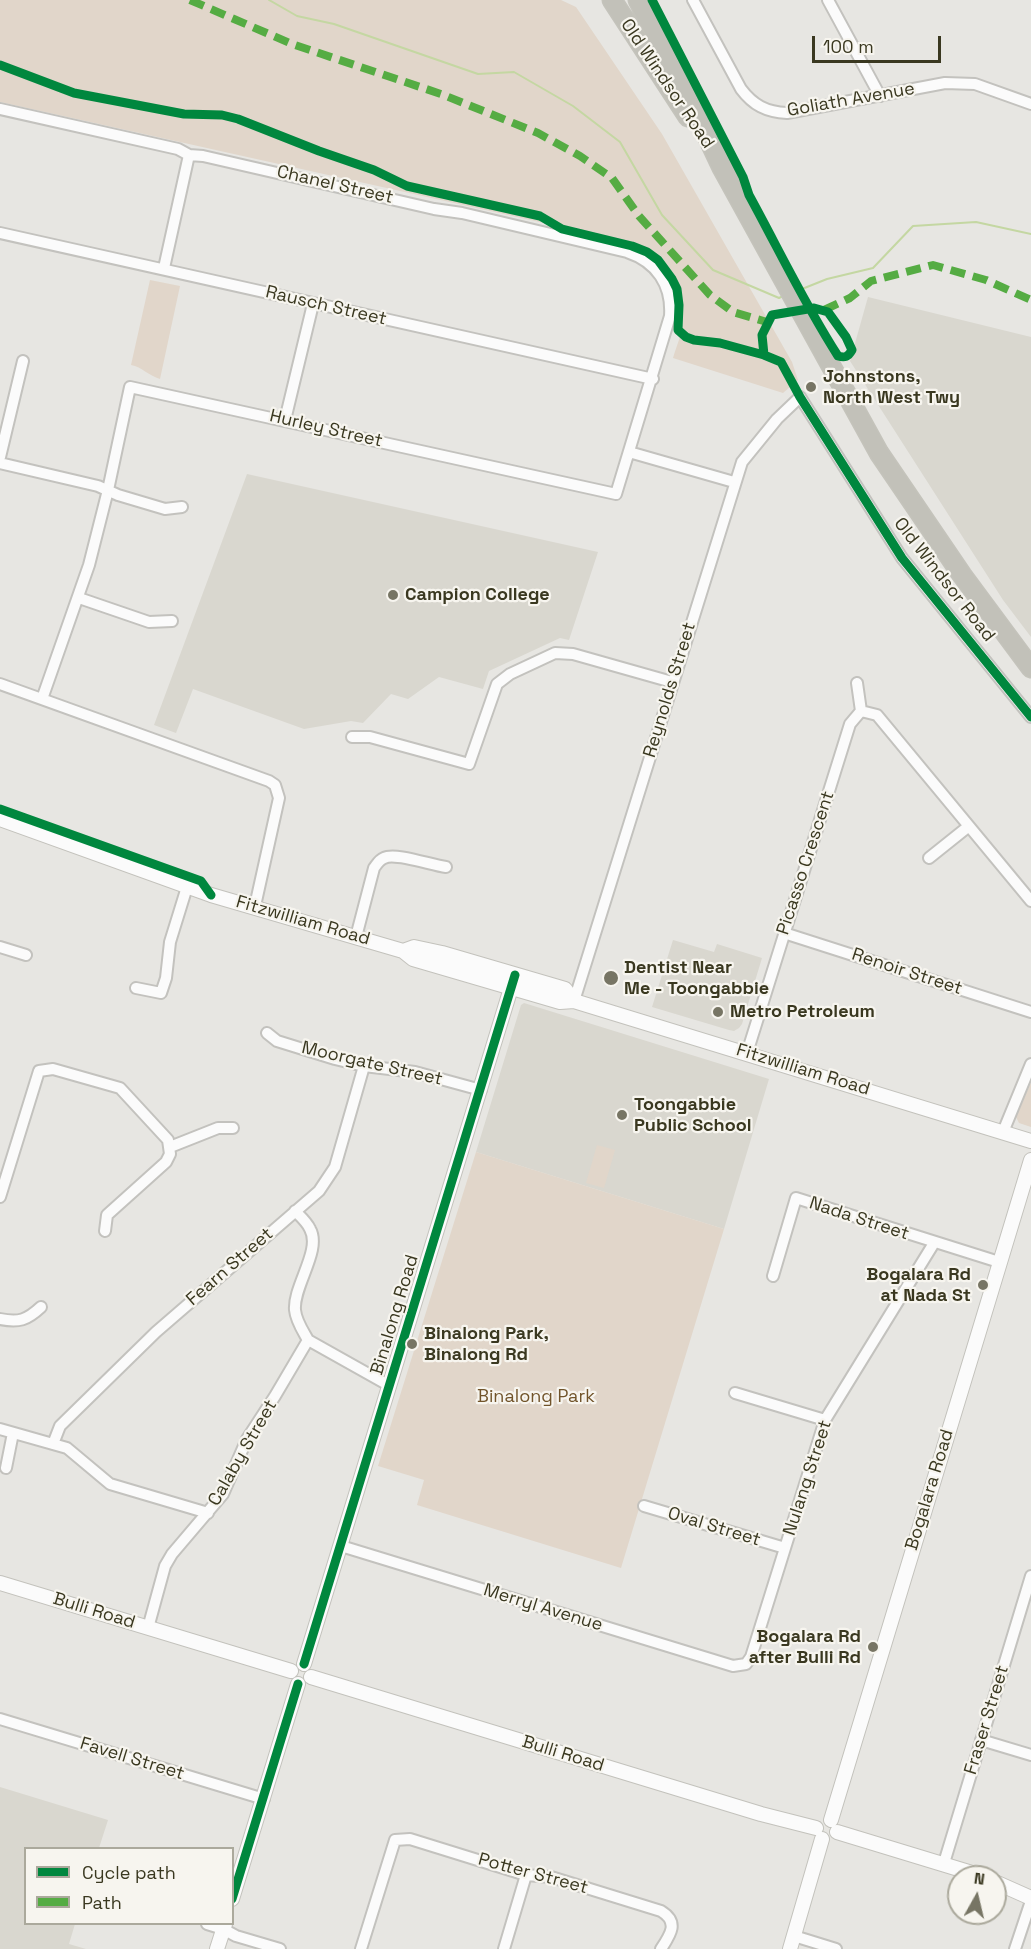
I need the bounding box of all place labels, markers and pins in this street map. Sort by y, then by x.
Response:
place label: Johnstons, North West Twy [823,366,960,409]
marker: Johnstons, North West Twy [804,380,818,394]
place label: Campion College [405,584,550,606]
marker: Campion College [386,588,400,602]
place label: Dentist Near Me - Toongabbie [624,957,769,1000]
marker: Dentist Near Me - Toongabbie [602,969,620,987]
place label: Metro Petroleum [730,1001,875,1023]
marker: Metro Petroleum [711,1005,725,1019]
place label: Toongabbie Public School [634,1094,752,1136]
marker: Toongabbie Public School [615,1108,629,1122]
place label: Bogalara Rd at Nada St [866,1264,971,1306]
marker: Bogalara Rd at Nada St [976,1278,990,1292]
place label: Binalong Park, Binalong Rd [424,1323,549,1366]
marker: Binalong Park, Binalong Rd [405,1337,419,1351]
place label: Bogalara Rd after Bulli Rd [749,1626,861,1668]
marker: Bogalara Rd after Bulli Rd [866,1640,880,1654]

